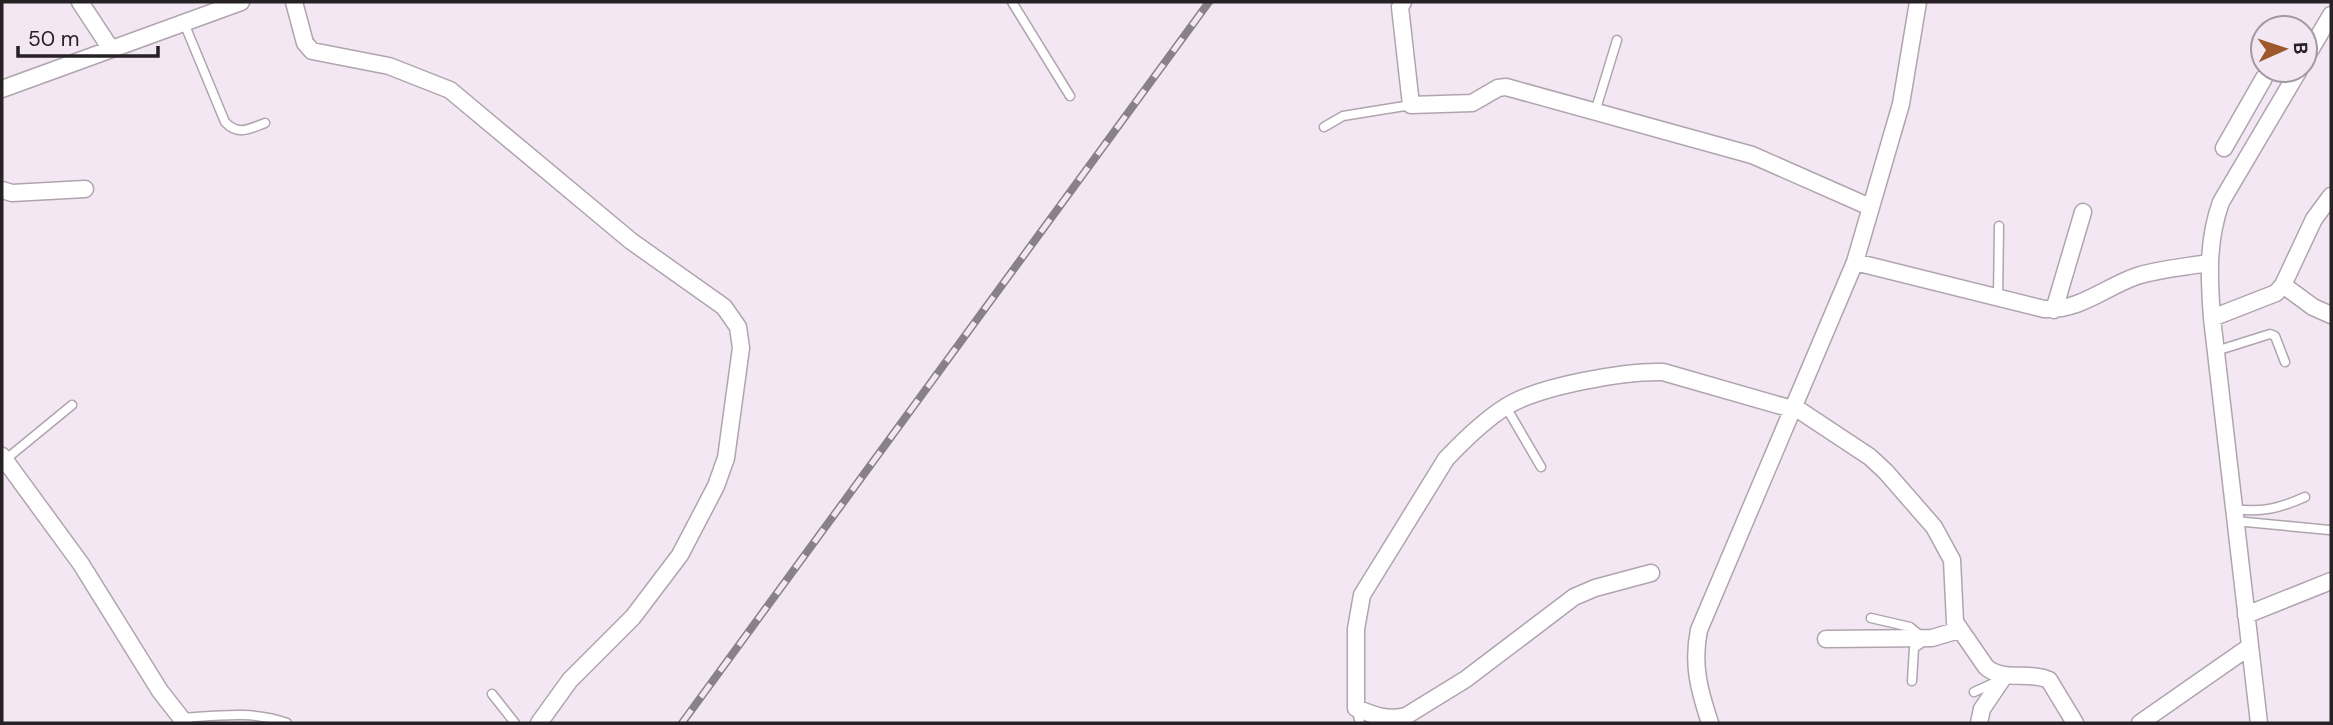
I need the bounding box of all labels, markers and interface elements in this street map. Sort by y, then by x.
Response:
scale bar [18,14,158,58]
north arrow [2249,14,2319,84]
text: 50 m [28,25,79,53]
text: B [2288,41,2313,55]

